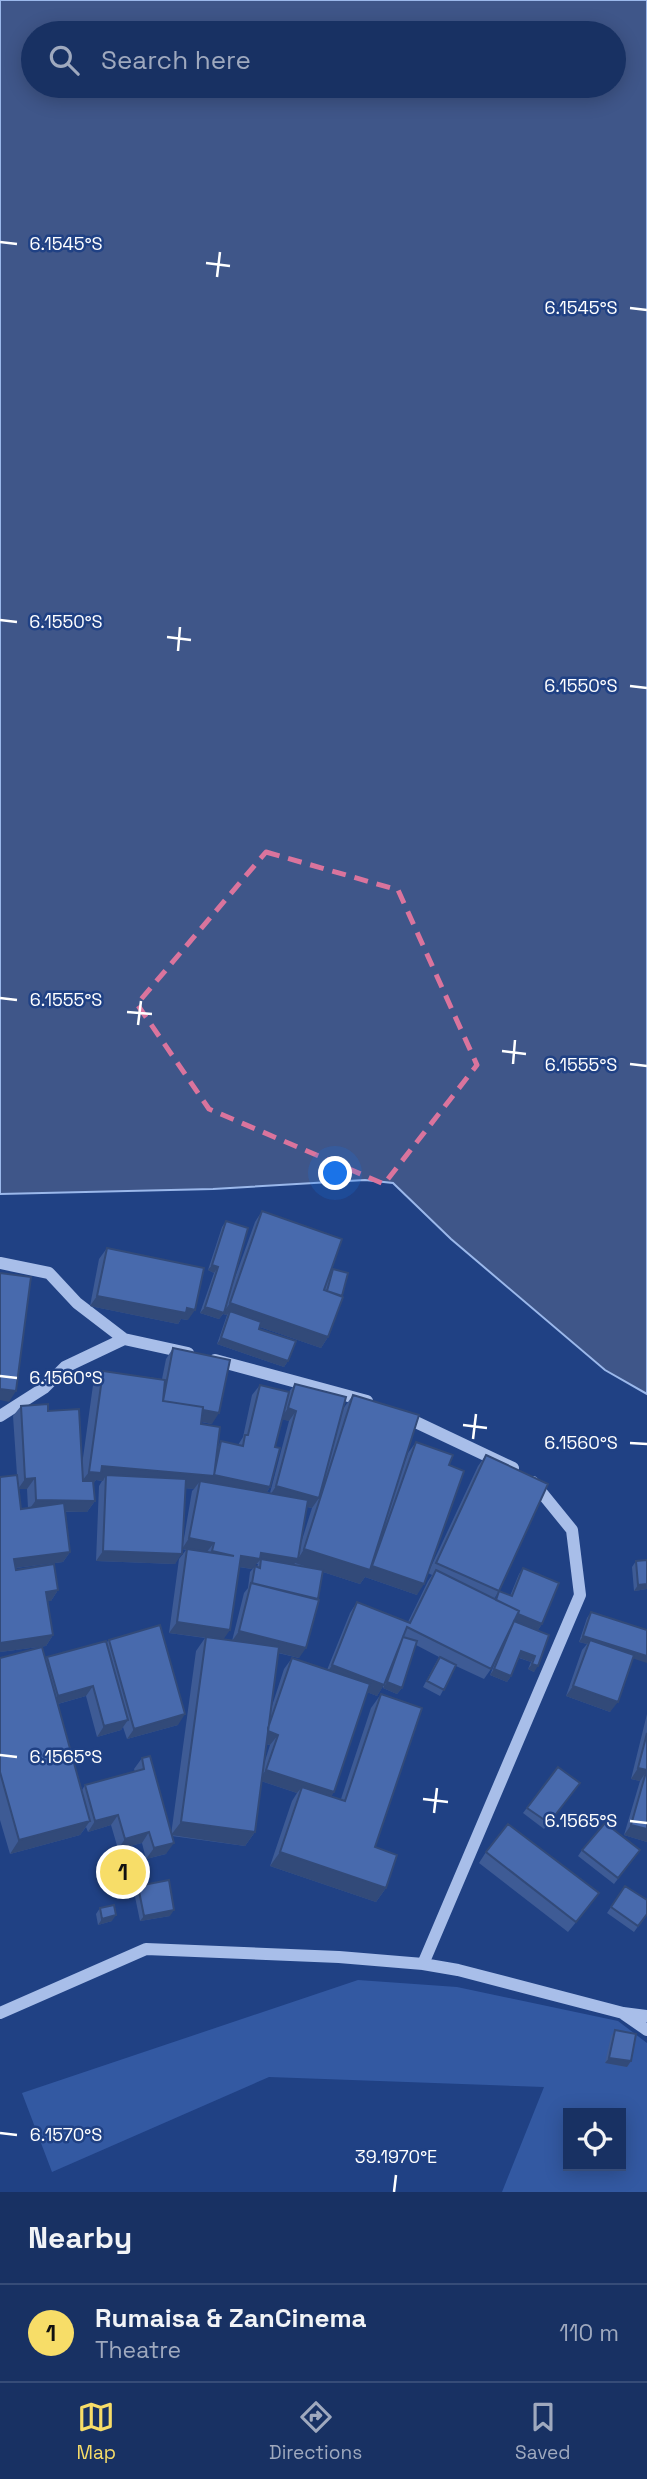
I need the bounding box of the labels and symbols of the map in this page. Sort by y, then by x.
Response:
text: 6.1545°S [29,232,103,255]
text: 6.1545°S [544,296,618,319]
text: 6.1550°S [29,610,103,633]
text: 6.1550°S [544,674,618,697]
text: 6.1555°S [30,988,102,1011]
text: 6.1555°S [545,1053,617,1076]
your location [318,1156,352,1190]
text: 6.1560°S [29,1366,103,1389]
text: 6.1560°S [544,1431,618,1454]
text: 6.1565°S [30,1745,102,1768]
text: 6.1565°S [545,1809,617,1832]
pin: 1 [100,1846,146,1898]
text: 6.1570°S [30,2123,102,2146]
text: 39.1970°E [355,2145,437,2168]

